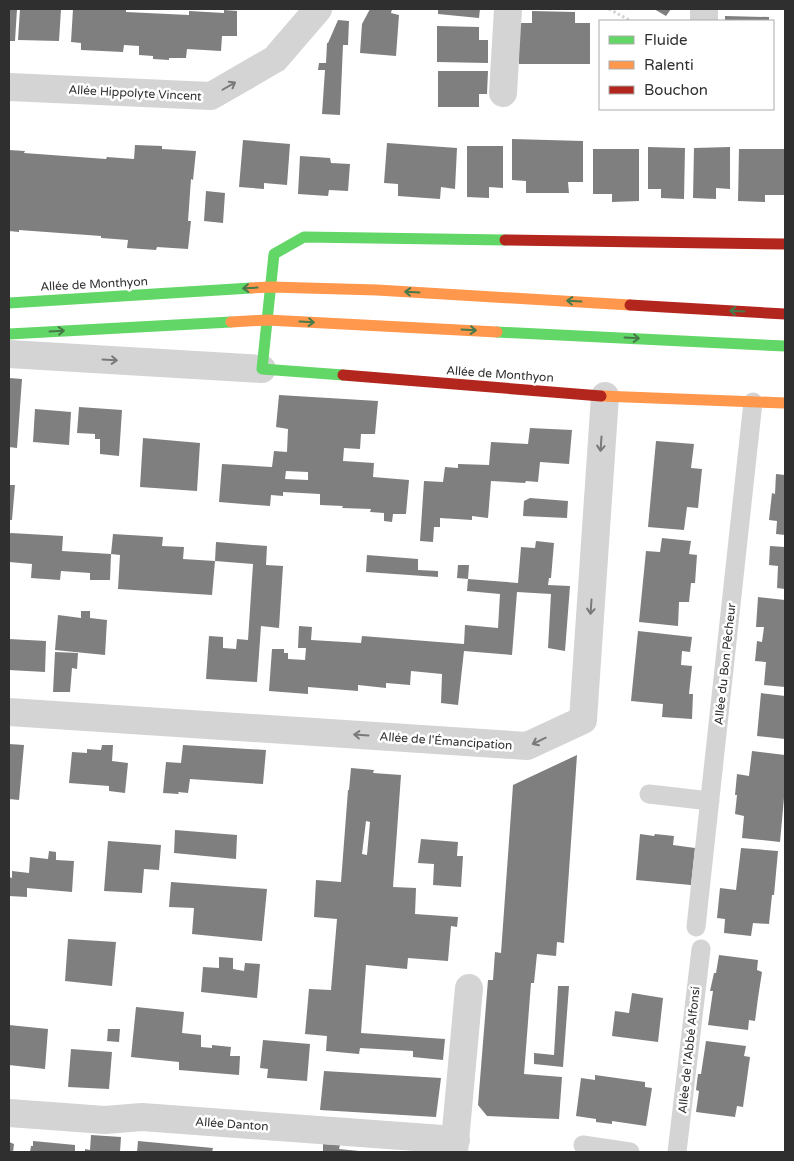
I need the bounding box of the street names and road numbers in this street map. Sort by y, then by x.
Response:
street label: Allée Hippolyte Vincent [68,83,202,104]
street label: Allée de Monthyon [40,274,148,294]
street label: Allée de Monthyon [446,363,554,385]
street label: Allée du Bon Pêcheur [712,602,738,726]
street label: Allée de l'Émancipation [379,729,513,753]
street label: Allée de l'Abbé Alfonsi [675,986,703,1114]
street label: Allée Danton [195,1114,269,1134]

